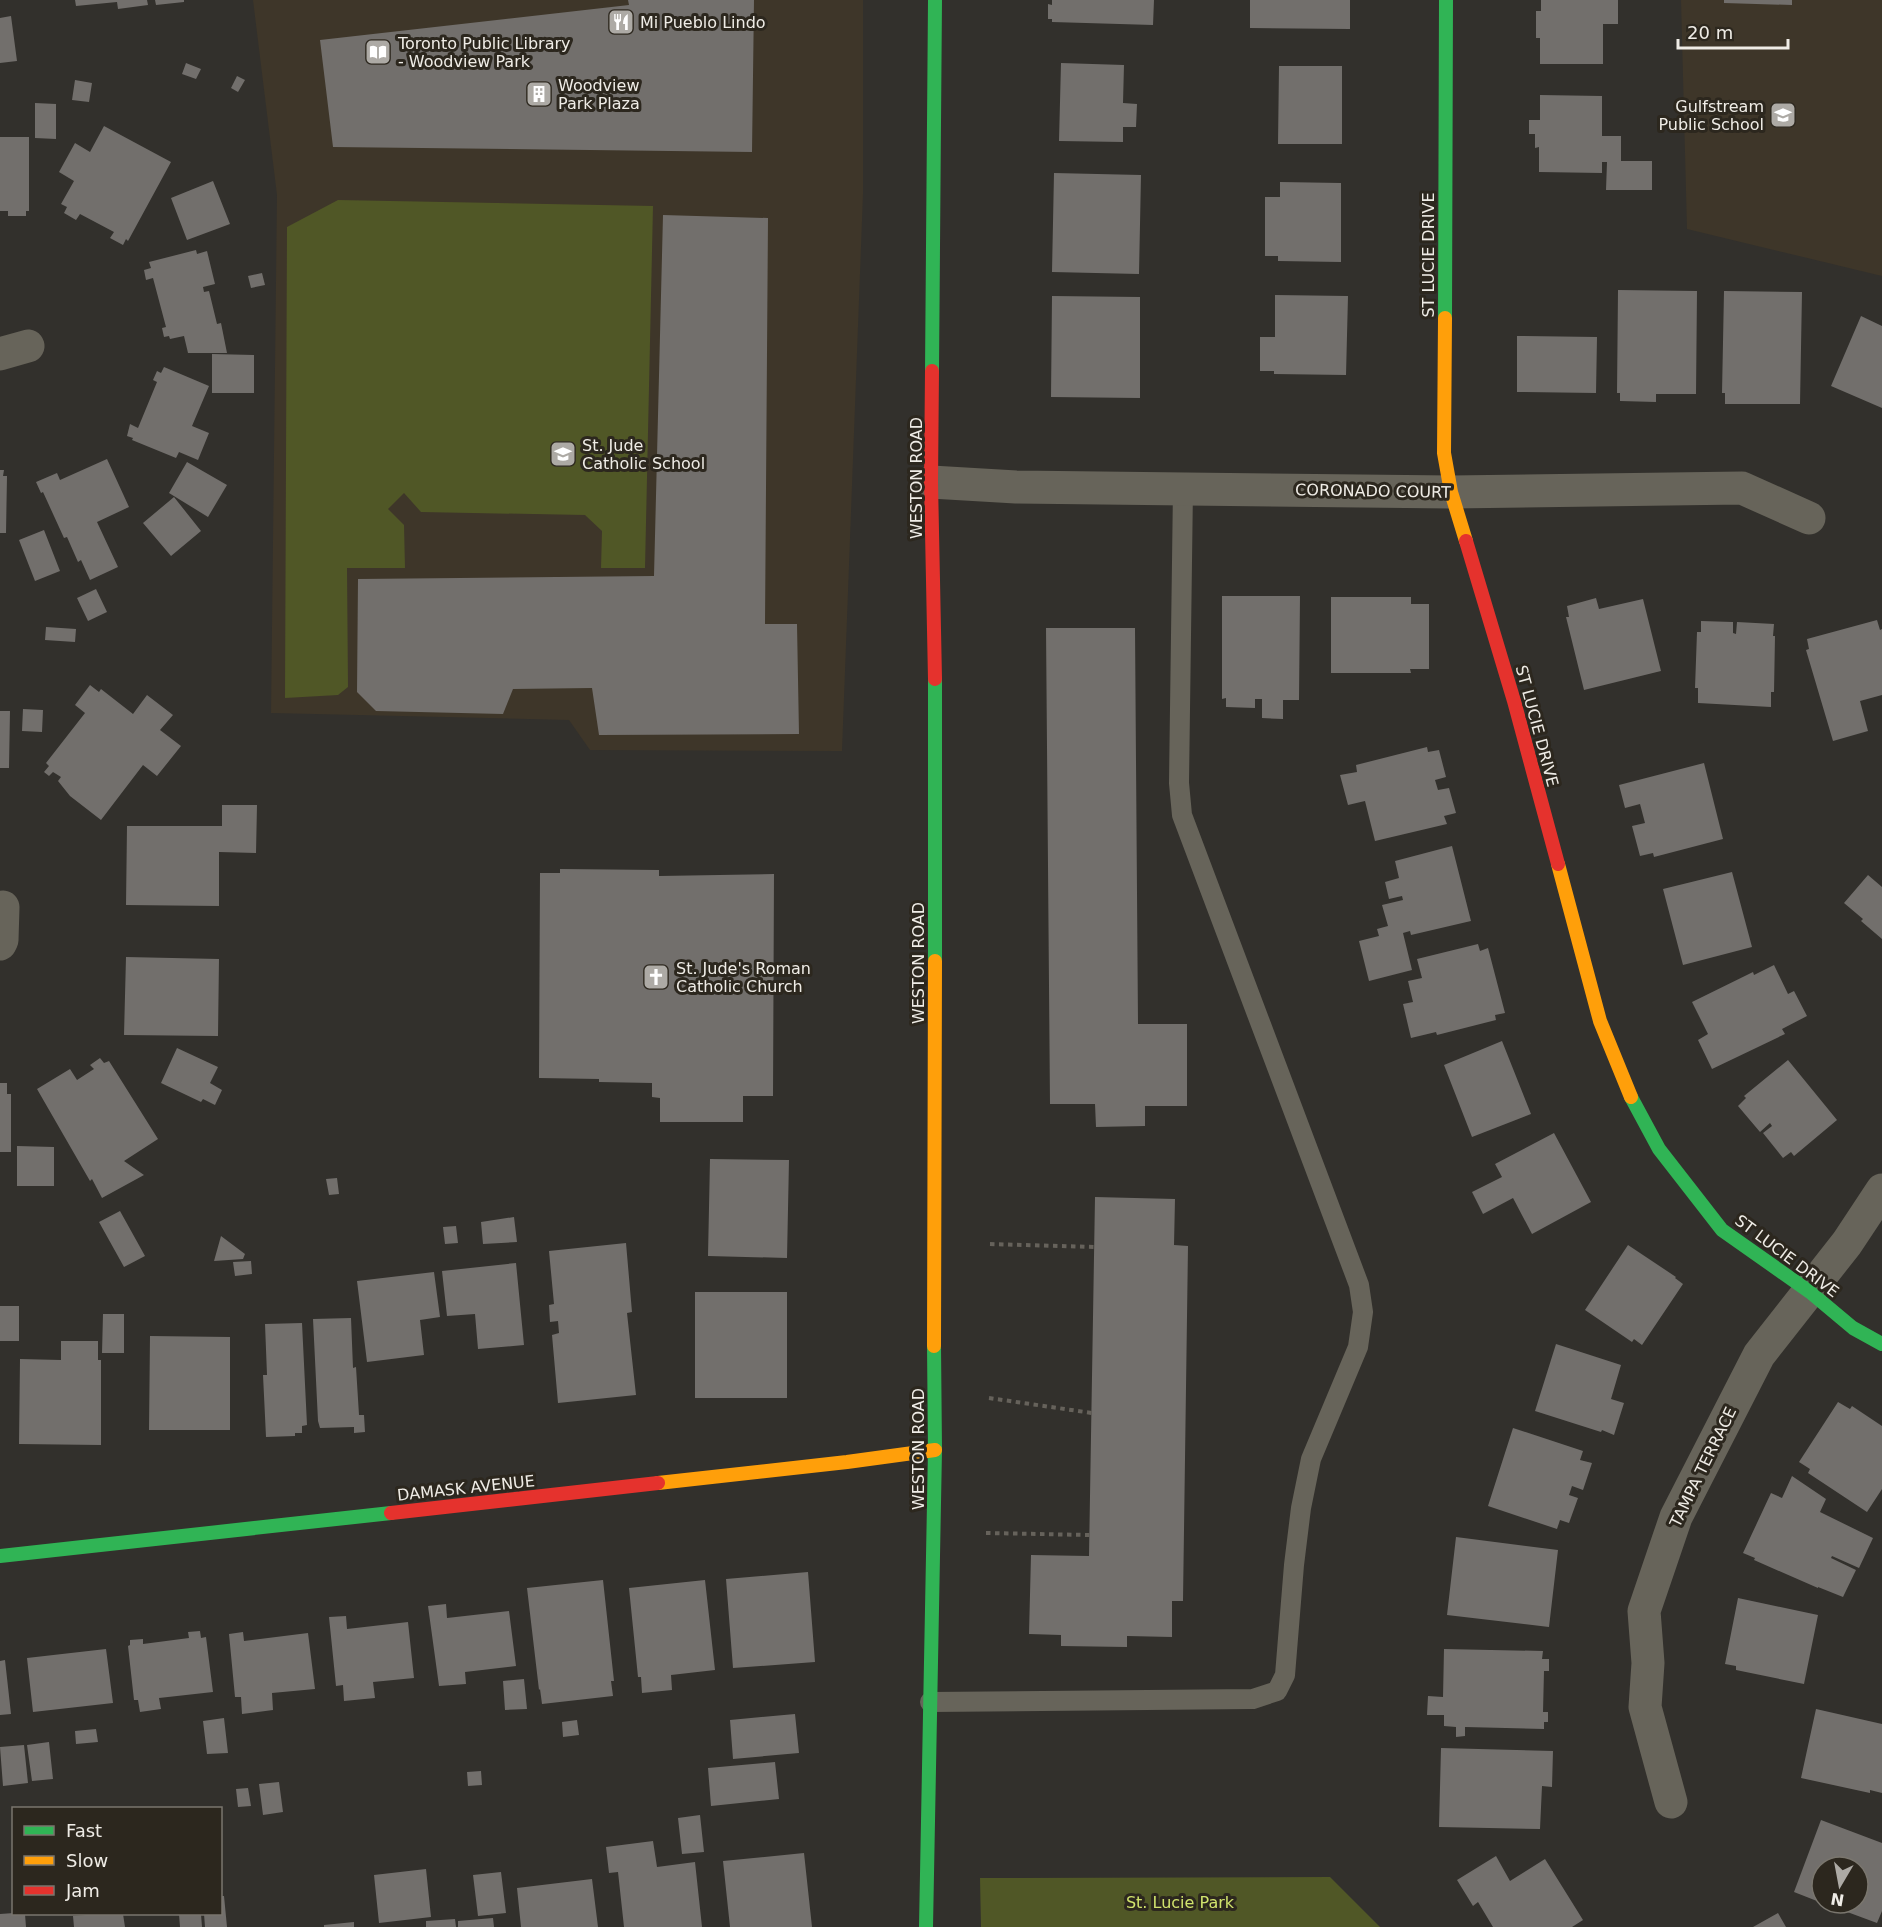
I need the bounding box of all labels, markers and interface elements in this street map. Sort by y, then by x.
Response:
restaurant icon: Mi Pueblo Lindo [606,7,636,37]
scale bar [1678,12,1788,50]
place label: Mi Pueblo Lindo [640,13,766,32]
text: 20 m [1687,22,1733,43]
place label: Toronto Public Library - Woodview Park [397,34,571,71]
library icon: Toronto Public Library - Woodview Park [363,37,393,67]
place label: Woodview Park Plaza [558,76,640,113]
building icon: Woodview Park Plaza [524,79,554,109]
place label: Gulfstream Public School [1658,97,1764,134]
school or university icon: Gulfstream Public School [1768,100,1798,130]
street label: ST LUCIE DRIVE [1419,192,1438,318]
street label: WESTON ROAD [907,417,926,539]
place label: St. Jude Catholic School [582,436,705,473]
school or university icon: St. Jude Catholic School [548,439,578,469]
street label: CORONADO COURT [1295,480,1451,502]
street label: ST LUCIE DRIVE [1512,663,1562,789]
street label: WESTON ROAD [909,902,928,1024]
place label: St. Jude's Roman Catholic Church [676,959,811,996]
church icon: St. Jude's Roman Catholic Church [641,962,671,992]
street label: ST LUCIE DRIVE [1731,1211,1843,1301]
street label: WESTON ROAD [909,1388,928,1510]
street label: TAMPA TERRACE [1665,1404,1740,1531]
street label: DAMASK AVENUE [396,1471,536,1505]
legend [12,1807,222,1915]
text: Fast [66,1820,102,1841]
text: Slow [66,1850,108,1871]
north arrow [1810,1855,1870,1915]
text: Jam [65,1880,100,1901]
text: N [1829,1889,1846,1910]
park label: St. Lucie Park [1126,1893,1235,1912]

